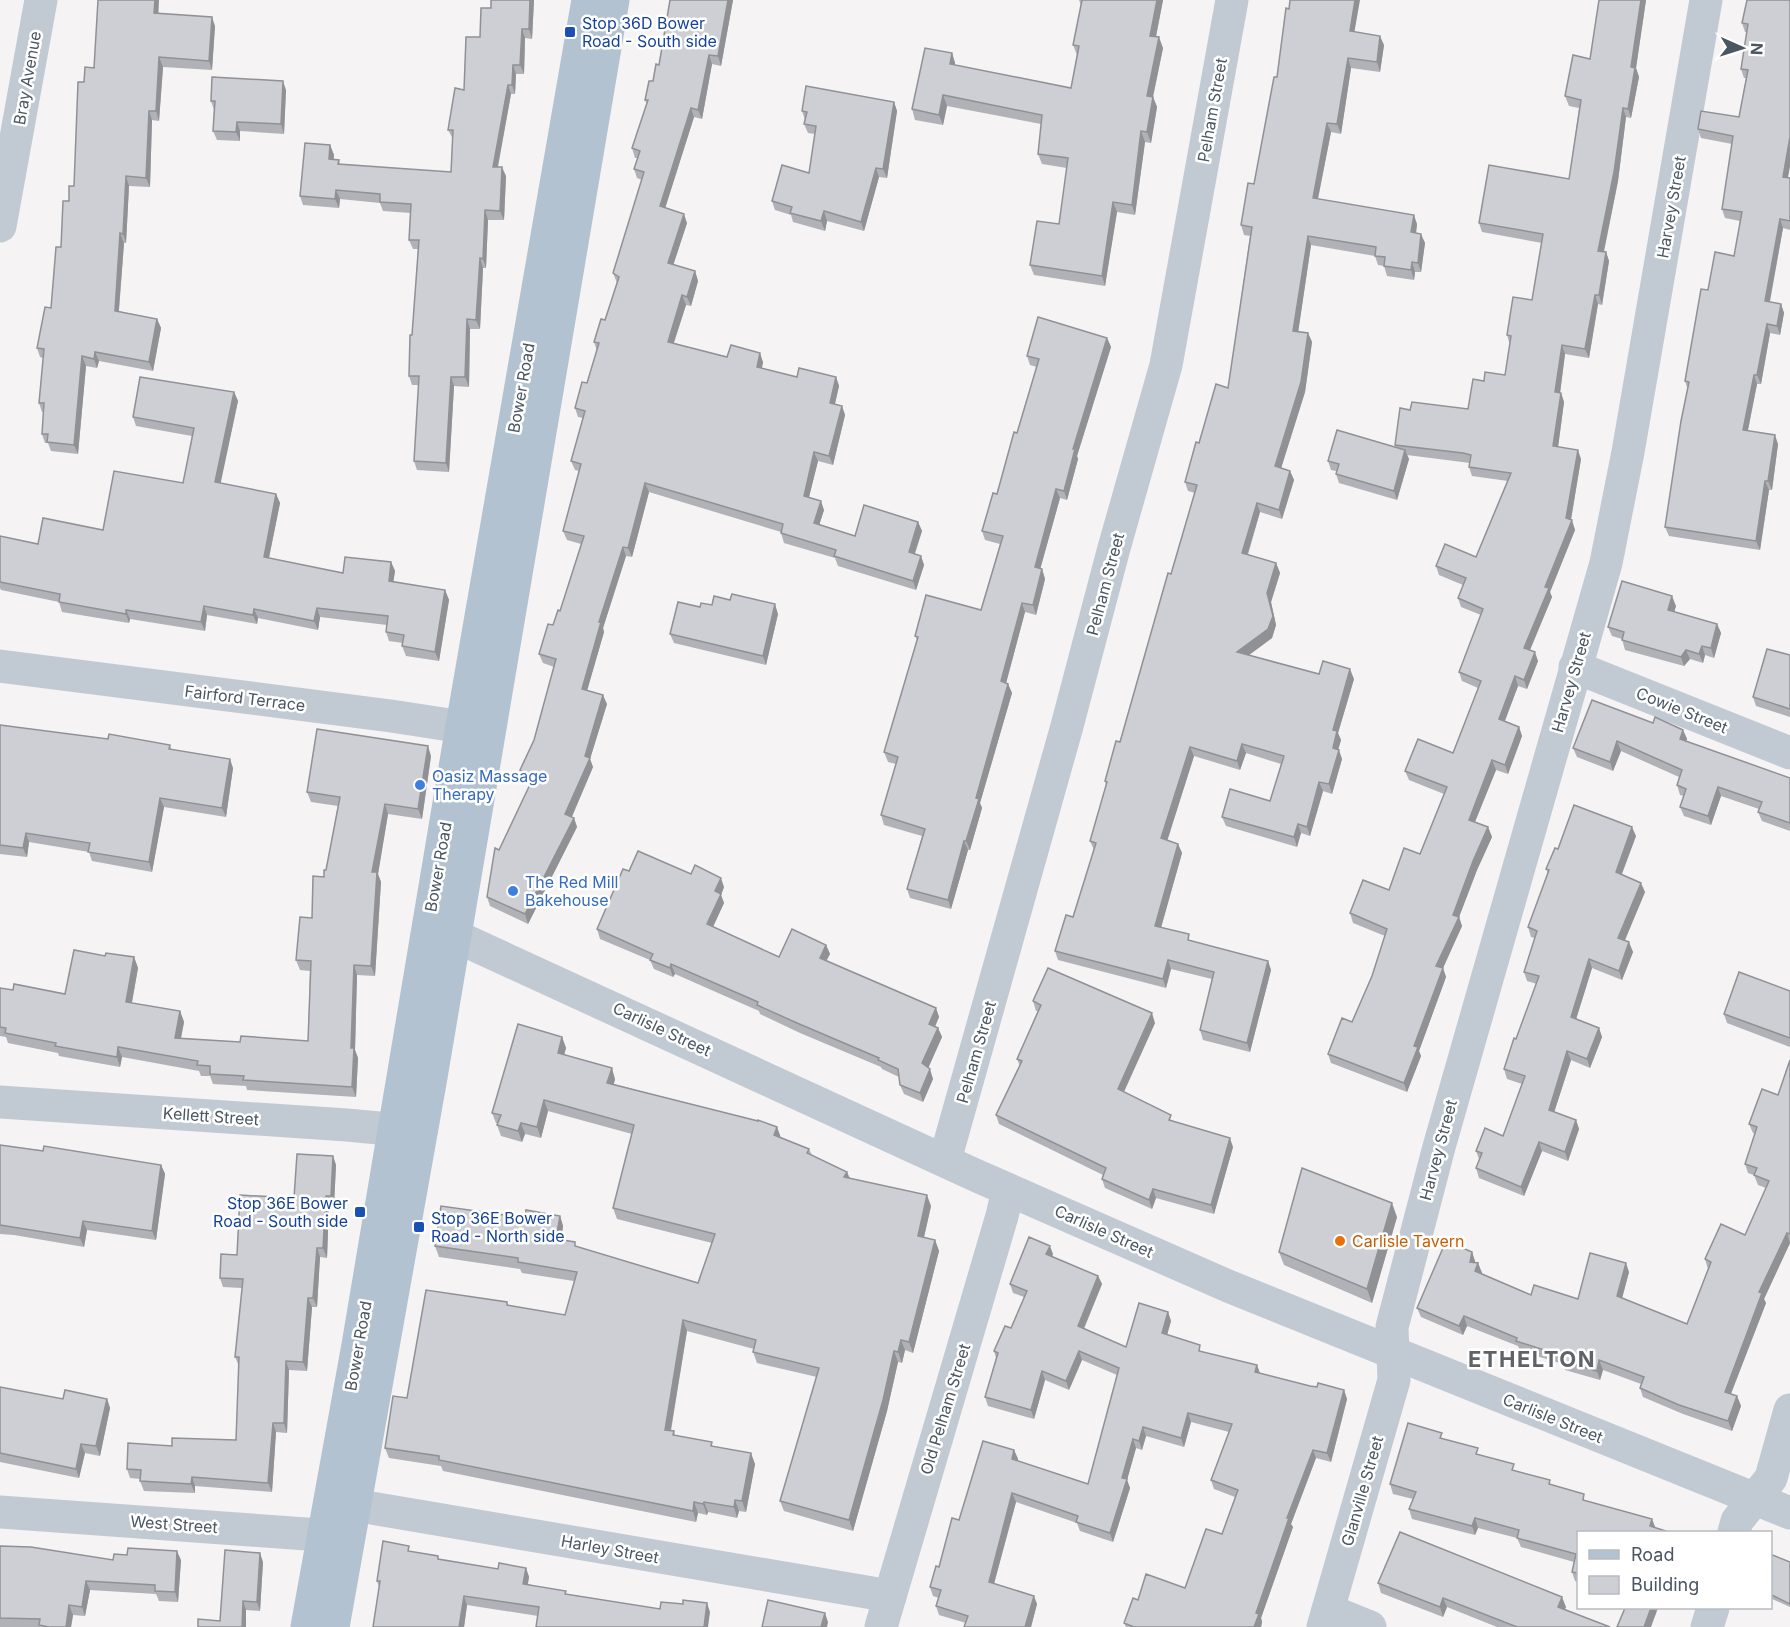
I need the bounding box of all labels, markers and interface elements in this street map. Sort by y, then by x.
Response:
place label: Stop 36D Bower Road - South side [582,13,717,51]
north arrow [1712,18,1772,78]
marker: Stop 36D Bower Road - South side [563,25,577,39]
street label: Bray Avenue [9,30,45,126]
text: N [1747,42,1767,55]
street label: Pelham Street [1193,56,1231,164]
street label: Harvey Street [1652,154,1690,260]
street label: Bower Road [503,341,539,435]
street label: Pelham Street [1082,530,1128,638]
street label: Harvey Street [1547,630,1595,734]
street label: Fairford Terrace [184,681,306,715]
street label: Cowie Street [1633,683,1731,737]
place label: Oasiz Massage Therapy [432,766,547,804]
marker: Oasiz Massage Therapy [413,778,427,792]
street label: Bower Road [420,820,456,914]
place label: The Red Mill Bakehouse [525,872,618,910]
marker: The Red Mill Bakehouse [506,884,520,898]
street label: Carlisle Street [610,998,714,1060]
street label: Pelham Street [952,999,1000,1105]
street label: Harvey Street [1415,1097,1461,1203]
street label: Kellett Street [162,1103,260,1129]
place label: Stop 36E Bower Road - South side [213,1193,348,1231]
street label: Carlisle Street [1052,1200,1156,1262]
marker: Stop 36E Bower Road - South side [353,1205,367,1219]
place label: Stop 36E Bower Road - North side [431,1208,565,1246]
marker: Stop 36E Bower Road - North side [412,1220,426,1234]
place label: Carlisle Tavern [1352,1231,1464,1251]
marker: Carlisle Tavern [1333,1234,1347,1248]
street label: Bower Road [340,1299,376,1393]
street label: Old Pelham Street [916,1341,974,1477]
district label: ETHELTON [1468,1346,1596,1372]
street label: Carlisle Street [1500,1389,1606,1447]
street label: Glanville Street [1337,1434,1387,1548]
street label: West Street [130,1511,218,1537]
street label: Harley Street [560,1531,660,1567]
legend [1577,1531,1772,1609]
text: Road [1631,1544,1674,1565]
text: Building [1631,1574,1699,1595]

